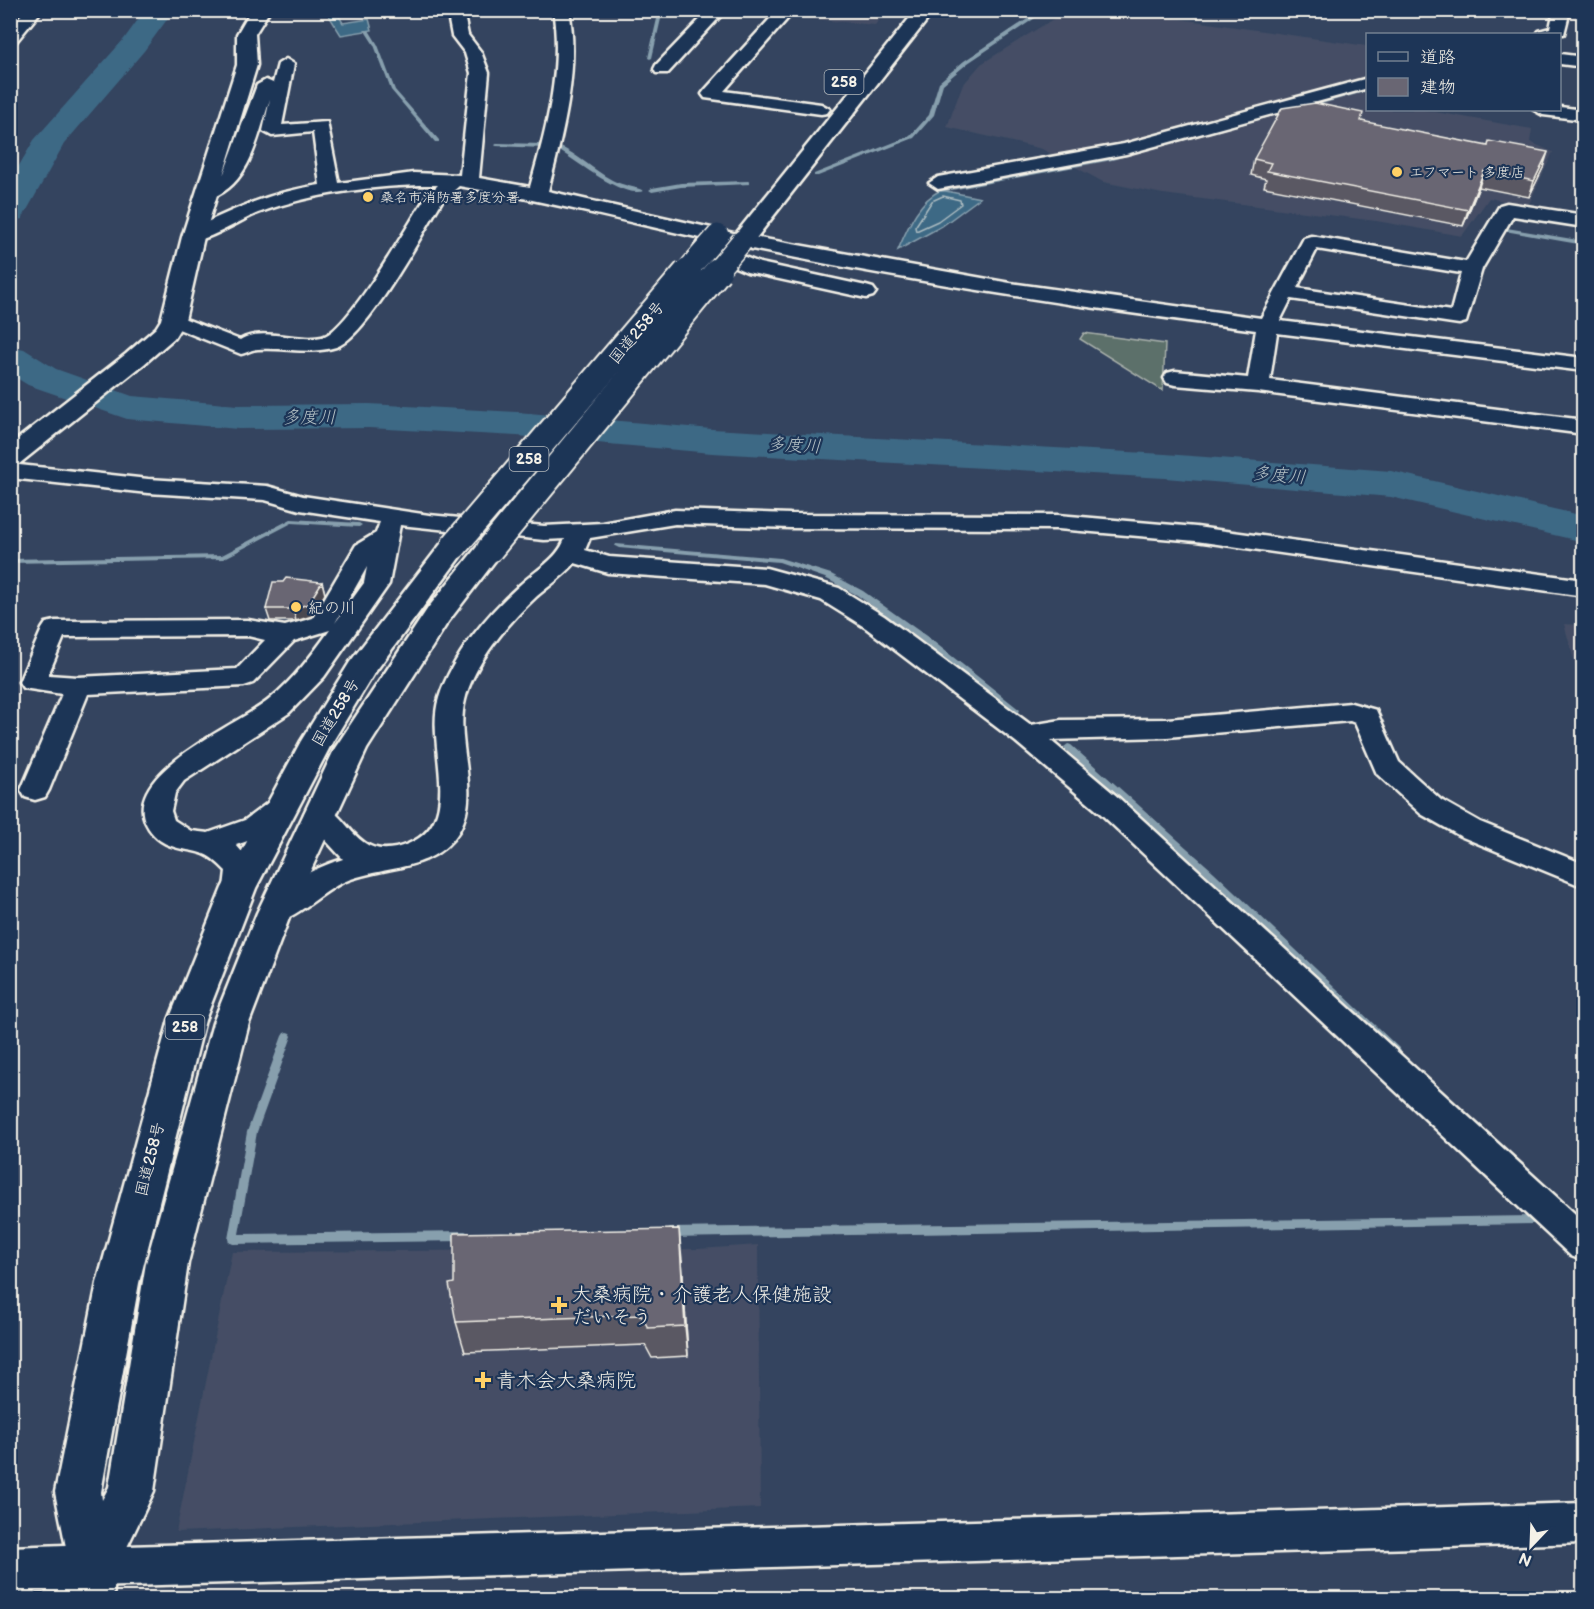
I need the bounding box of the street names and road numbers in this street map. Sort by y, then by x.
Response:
road number: 258 [824,70,864,94]
street label: 国道258号 [605,298,669,368]
road number: 258 [510,447,548,471]
street label: 国道258号 [309,675,364,750]
road number: 258 [166,1015,204,1039]
street label: 国道258号 [132,1120,169,1199]

